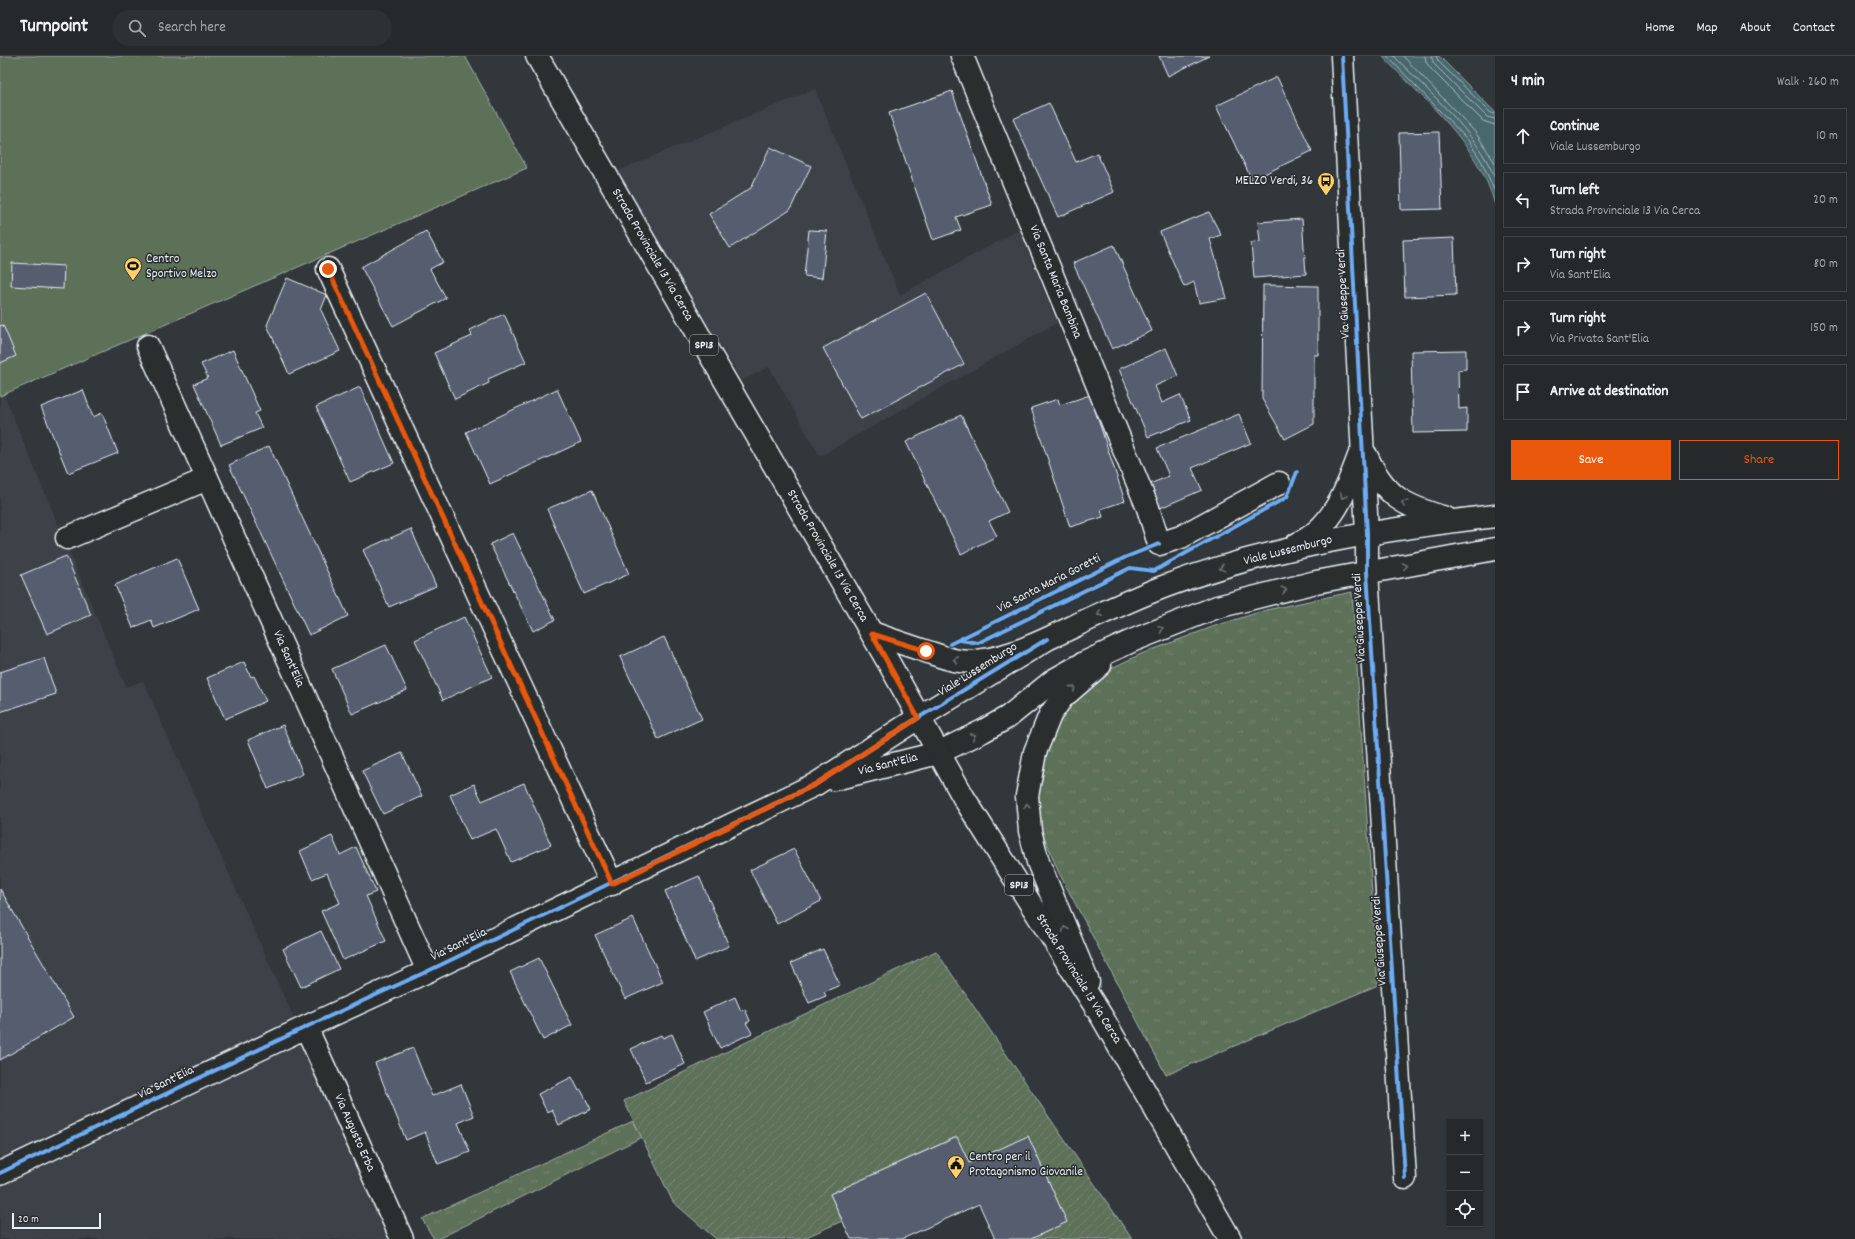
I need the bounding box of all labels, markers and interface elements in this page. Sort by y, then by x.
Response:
search box [112,10,392,46]
text: Turnpoint [20,14,88,41]
icon: search [126,17,148,39]
text: Search here [158,17,226,39]
text: Home [1645,18,1674,38]
text: Map [1696,18,1718,38]
text: About [1740,18,1771,38]
text: Contact [1793,18,1835,38]
text: 4 min [1511,70,1545,94]
text: Walk · 260 m [1777,73,1839,92]
text: Continue [1550,116,1599,138]
icon: ahead [1512,125,1534,147]
text: 10 m [1816,127,1838,146]
text: Viale Lussemburgo [1550,138,1641,157]
bus stop icon: MELZO Verdi, 36 [1316,171,1336,196]
place label: MELZO Verdi, 36 [1235,172,1313,191]
text: Turn left [1550,180,1599,202]
street label: Strada Provinciale 13 Via Cerca [606,185,698,325]
icon: left [1512,189,1534,211]
text: 20 m [1813,191,1838,210]
text: Strada Provinciale 13 Via Cerca [1550,202,1700,221]
street label: Via Santa Maria Bambina [1024,222,1087,342]
text: Turn right [1550,244,1606,266]
street label: Via Giuseppe Verdi [1332,248,1356,339]
place label: Centro Sportivo Melzo [146,250,217,284]
icon: right [1512,253,1534,275]
text: 80 m [1814,255,1838,274]
sports icon: Centro Sportivo Melzo [123,256,143,281]
route end [319,260,337,278]
text: Via Sant'Elia [1550,266,1610,285]
text: Turn right [1550,308,1606,330]
icon: right [1512,317,1534,339]
text: 150 m [1810,319,1838,338]
text: Via Privata Sant'Elia [1550,330,1649,349]
road number: SP13 [690,335,718,355]
icon: arrive [1512,381,1534,403]
text: Arrive at destination [1550,381,1668,403]
button: Save [1511,440,1671,480]
button: Share [1679,440,1839,480]
street label: Strada Provinciale 13 Via Cerca [781,486,873,626]
one-way arrow [1340,492,1347,499]
one-way arrow [1401,500,1408,507]
street label: Viale Lussemburgo [1242,531,1334,571]
street label: Via Santa Maria Goretti [994,549,1105,618]
one-way arrow [1402,562,1409,570]
one-way arrow [1218,563,1225,572]
street label: Via Giuseppe Verdi [1348,572,1372,663]
one-way arrow [1281,586,1288,594]
one-way arrow [1097,609,1104,617]
one-way arrow [1156,626,1164,634]
street label: Via Sant'Elia [267,628,309,691]
street label: Viale Lussemburgo [935,638,1022,702]
route start [917,642,935,660]
one-way arrow [952,656,959,665]
one-way arrow [1068,686,1075,693]
one-way arrow [969,733,976,741]
street label: Via Sant'Elia [856,748,920,782]
one-way arrow [1023,803,1032,809]
road number: SP13 [1005,875,1033,895]
street label: Via Giuseppe Verdi [1367,895,1393,986]
street label: Strada Provinciale 13 Via Cerca [1030,910,1126,1048]
street label: Via Sant'Elia [428,923,491,967]
one-way arrow [1062,926,1070,934]
street label: Via Sant'Elia [135,1061,198,1105]
street label: Via Augusto Erba [328,1091,380,1176]
map controls [1447,1119,1483,1227]
button: + [1447,1119,1483,1155]
place label: Centro per il Protagonismo Giovanile [969,1148,1083,1182]
public building icon: Centro per il Protagonismo Giovanile [946,1154,966,1179]
button: − [1447,1155,1483,1191]
button: locate [1447,1191,1483,1227]
scale bar [12,1211,101,1230]
text: 20 m [18,1212,39,1228]

